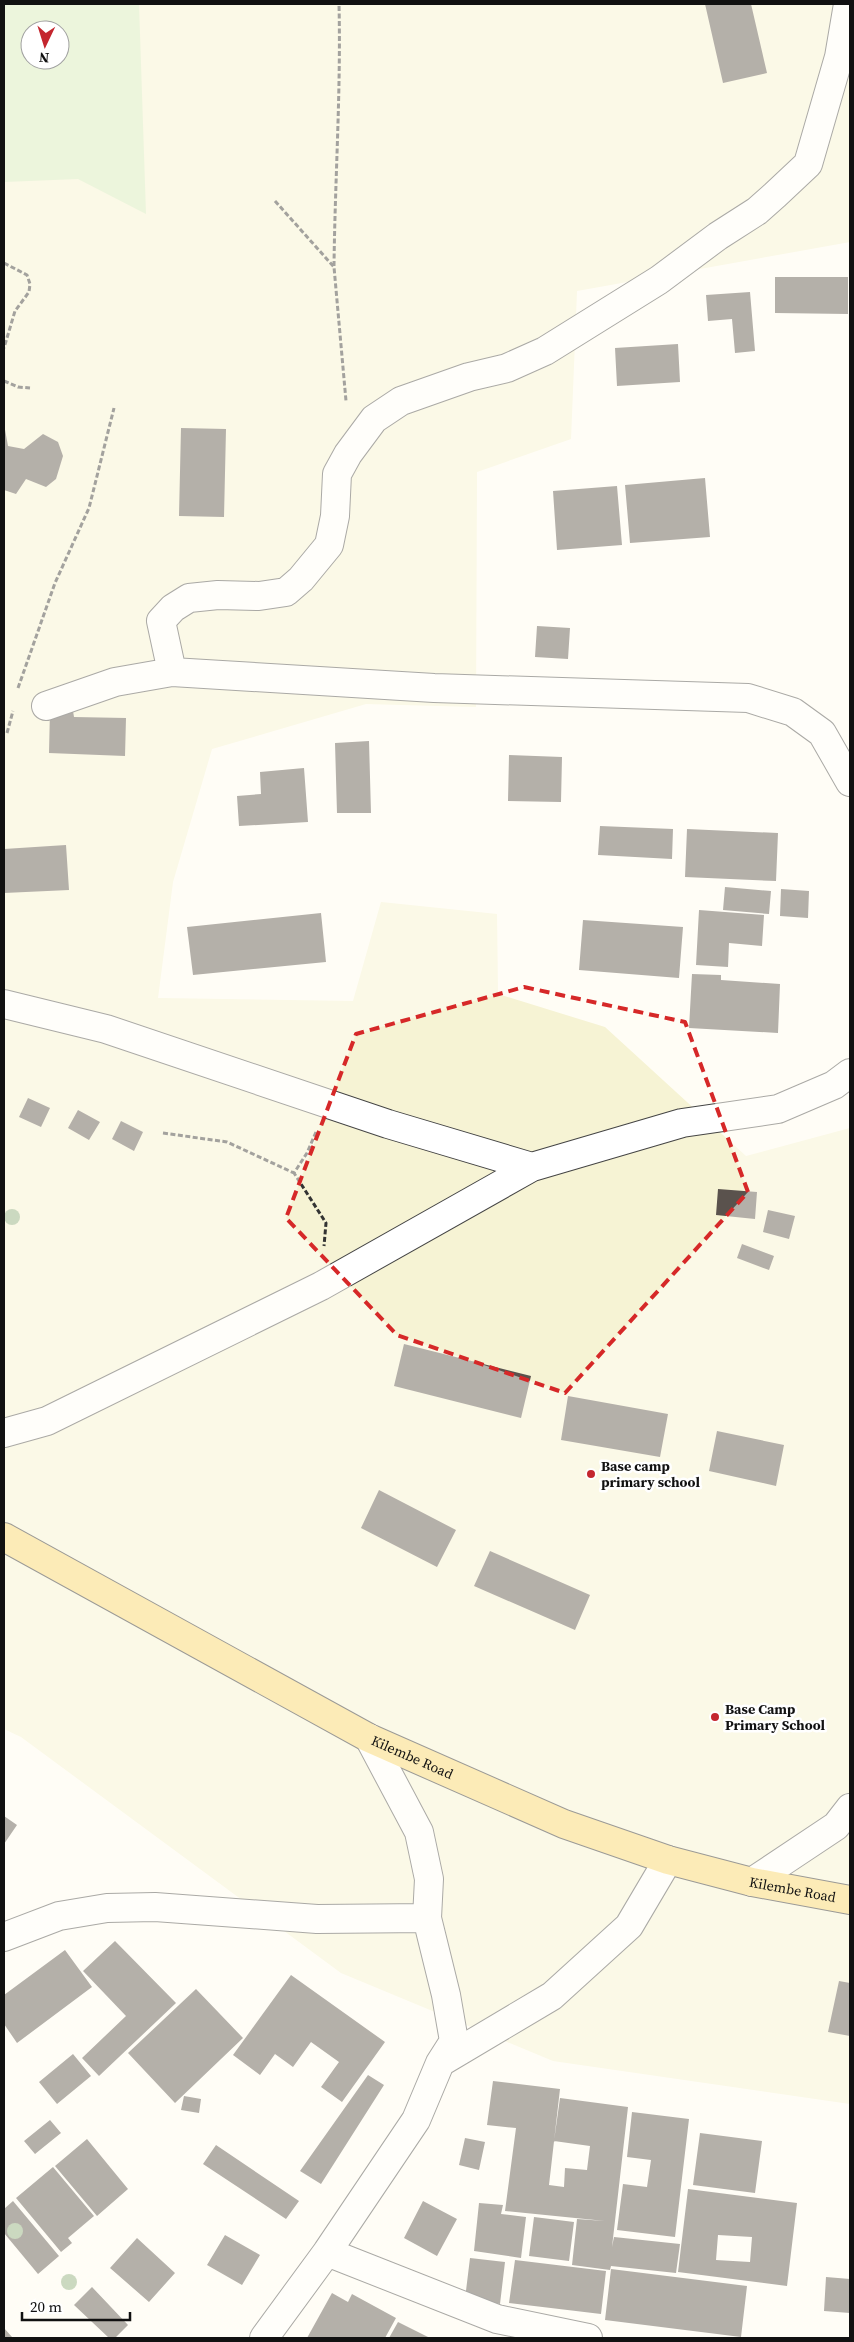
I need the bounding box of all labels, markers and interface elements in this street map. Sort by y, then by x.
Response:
north arrow [20,20,70,70]
text: N [38,48,50,68]
place label: Base camp primary school [601,1456,700,1492]
marker: Base camp primary school [585,1468,597,1480]
place label: Base Camp Primary School [725,1699,826,1735]
marker: Base Camp Primary School [709,1711,721,1723]
street label: Kilembe Road [368,1730,457,1784]
street label: Kilembe Road [748,1872,838,1907]
scale bar [22,2290,130,2322]
text: 20 m [30,2296,62,2317]

